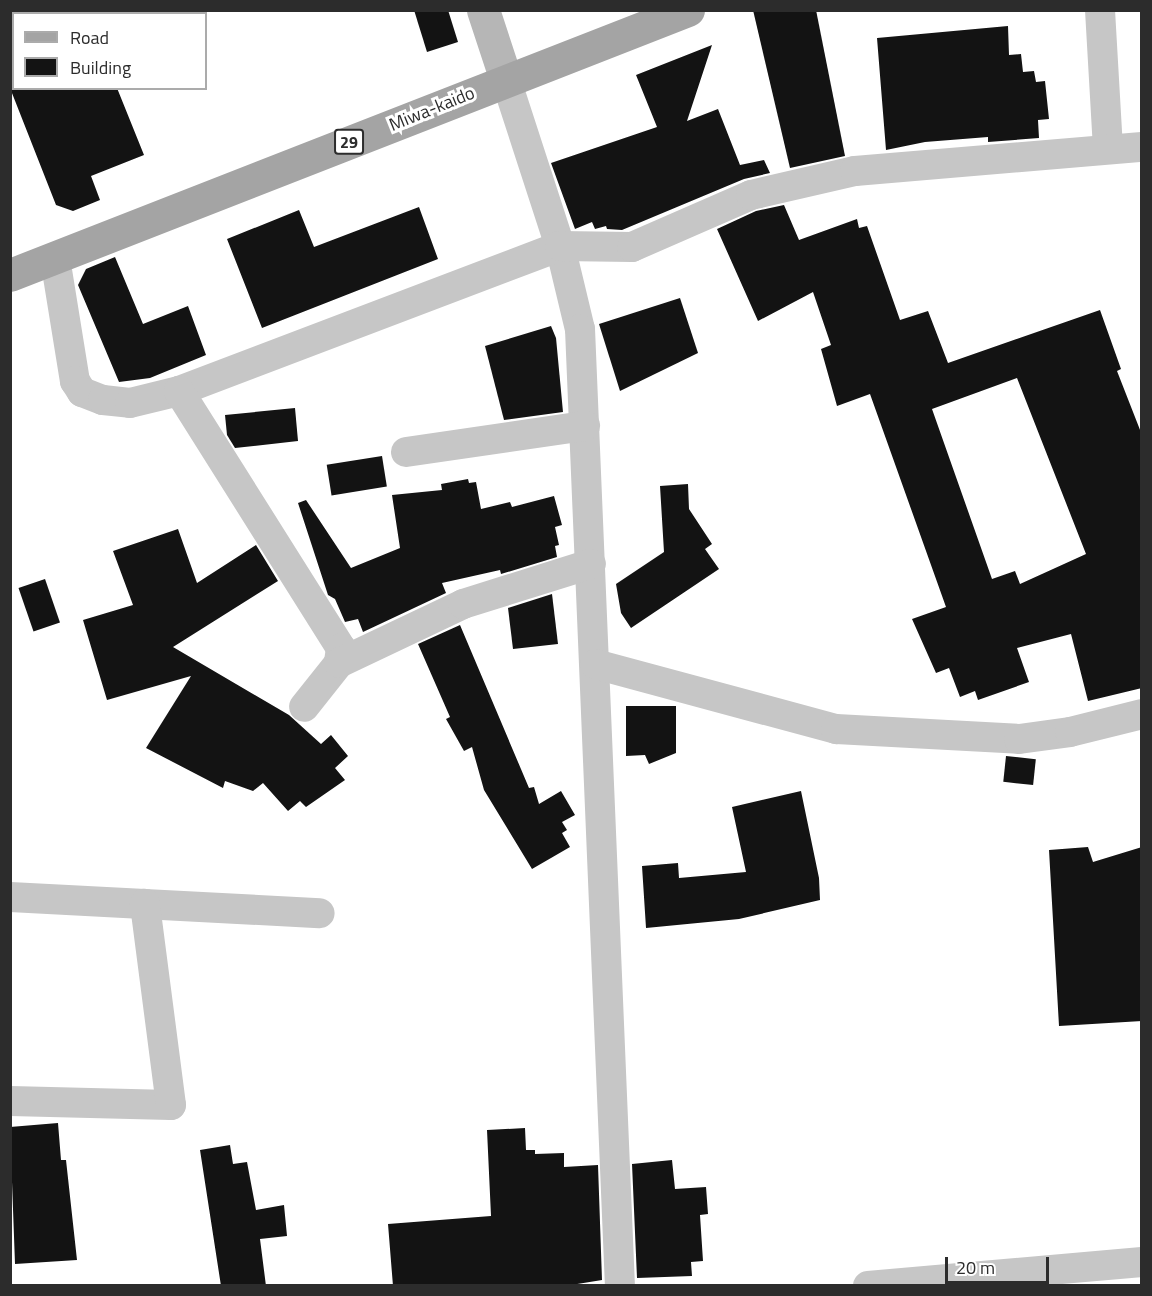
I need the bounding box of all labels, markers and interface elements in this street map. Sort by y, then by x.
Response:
legend [12,12,207,90]
text: Road [70,24,109,51]
text: Building [70,54,131,81]
street label: Miwa-kaido [386,82,478,136]
road number: 29 [334,129,364,155]
scale bar [948,1245,1052,1283]
text: 20 m [956,1254,995,1281]

